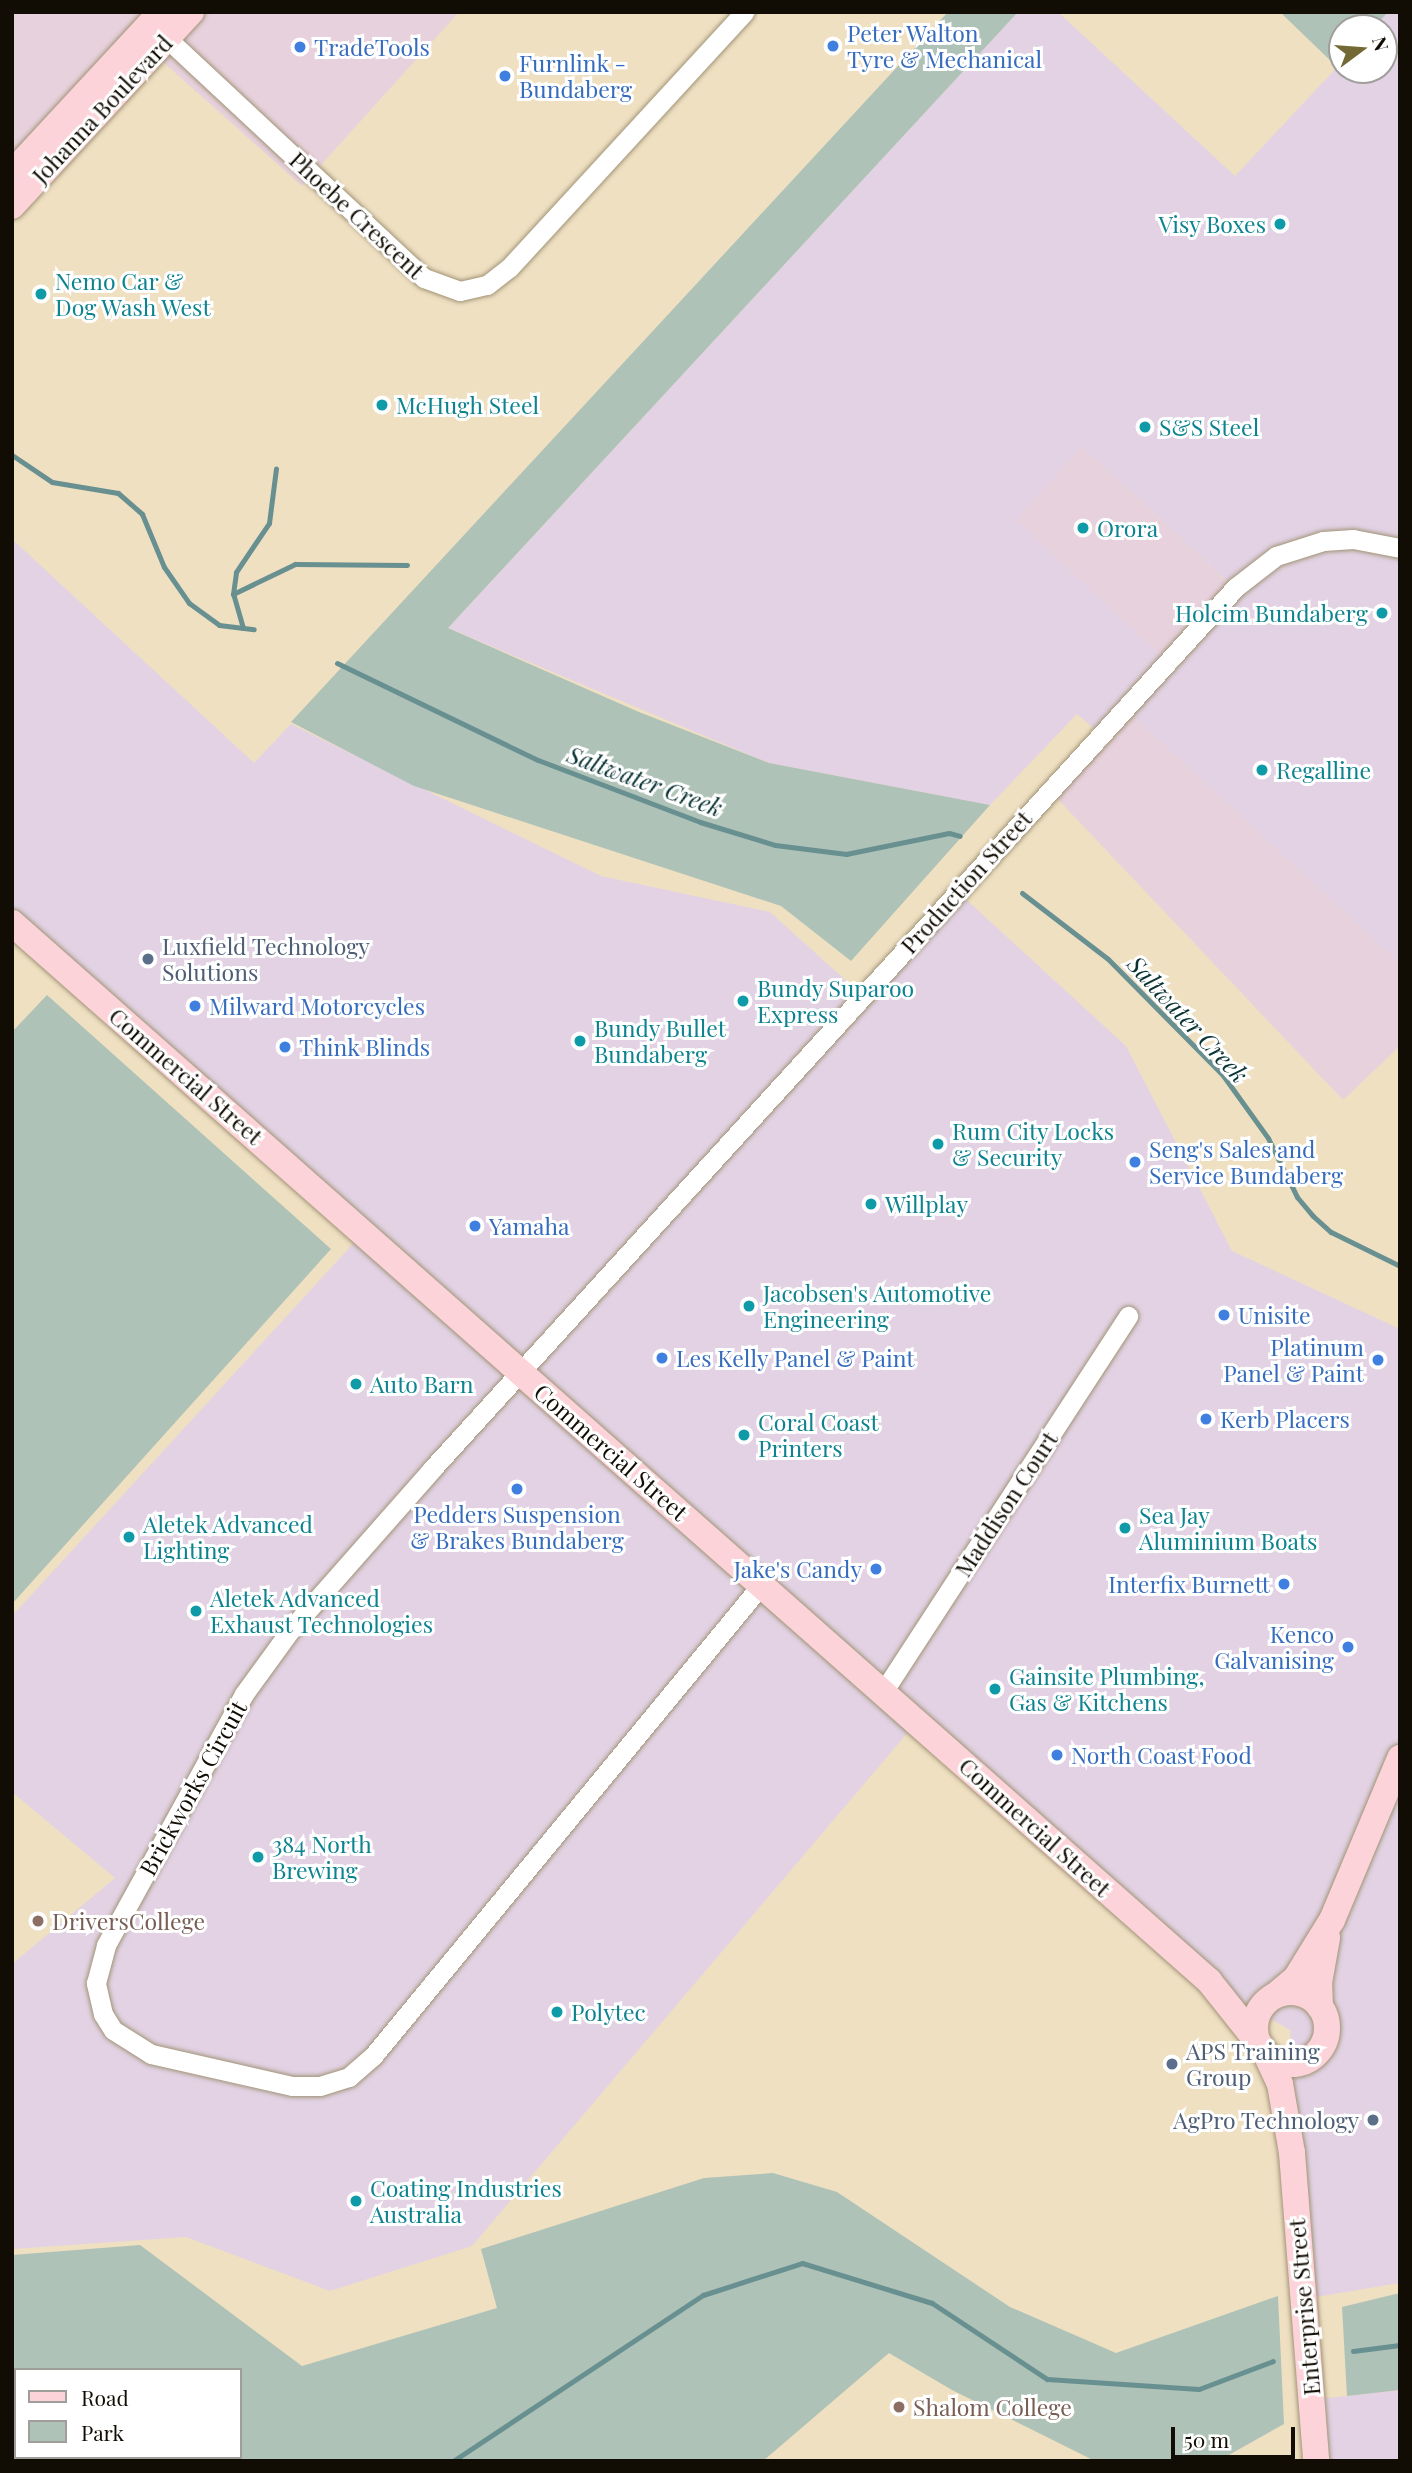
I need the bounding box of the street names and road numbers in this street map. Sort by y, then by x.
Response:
street label: Johanna Boulevard [26,29,178,189]
street label: Phoebe Crescent [284,146,430,284]
street label: Production Street [895,805,1037,959]
street label: Commercial Street [104,1002,268,1150]
street label: Commercial Street [529,1378,693,1526]
street label: Maddison Court [949,1426,1063,1582]
street label: Brickworks Circuit [134,1696,252,1880]
street label: Commercial Street [954,1752,1116,1902]
street label: Enterprise Street [1283,2217,1325,2397]

